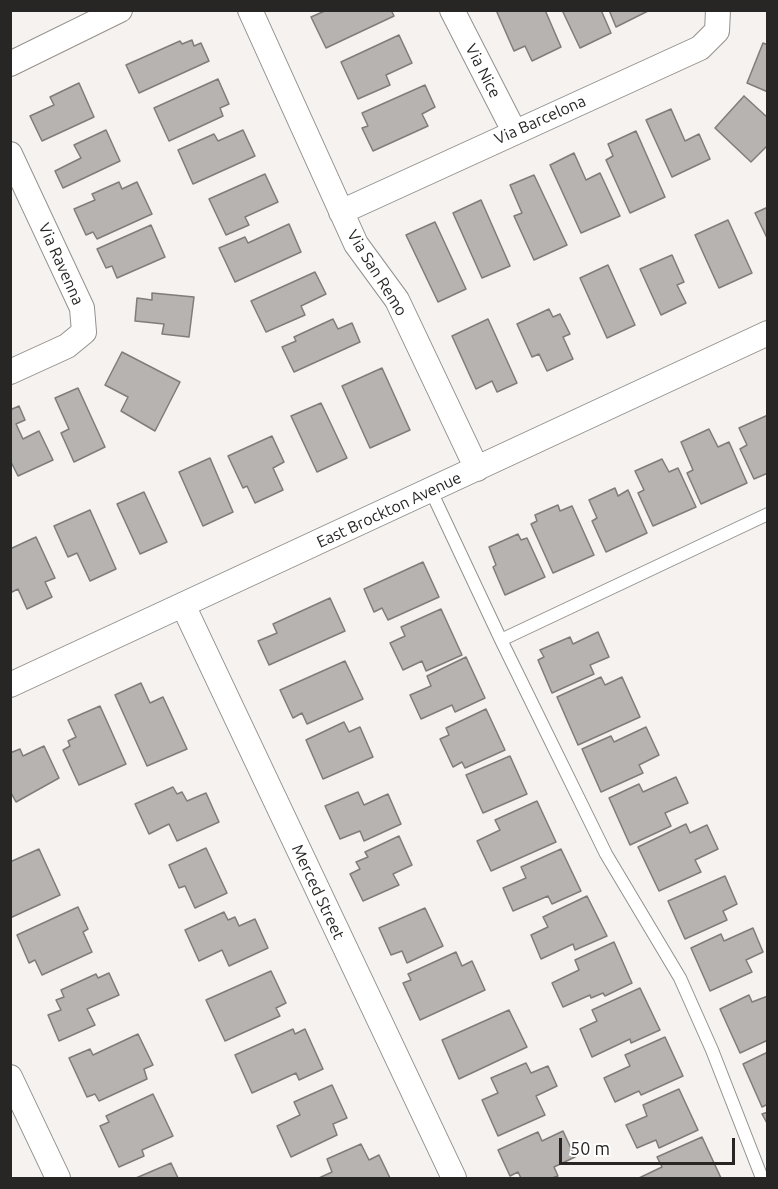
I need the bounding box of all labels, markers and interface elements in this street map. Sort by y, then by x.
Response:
street label: Via Nice [461,41,505,101]
street label: Via Barcelona [491,91,589,149]
street label: Via Ravenna [34,220,88,308]
street label: Via San Remo [343,226,411,320]
street label: East Brockton Avenue [314,468,464,552]
street label: Merced Street [288,841,348,943]
scale bar [562,1126,738,1164]
text: 50 m [570,1138,610,1158]

